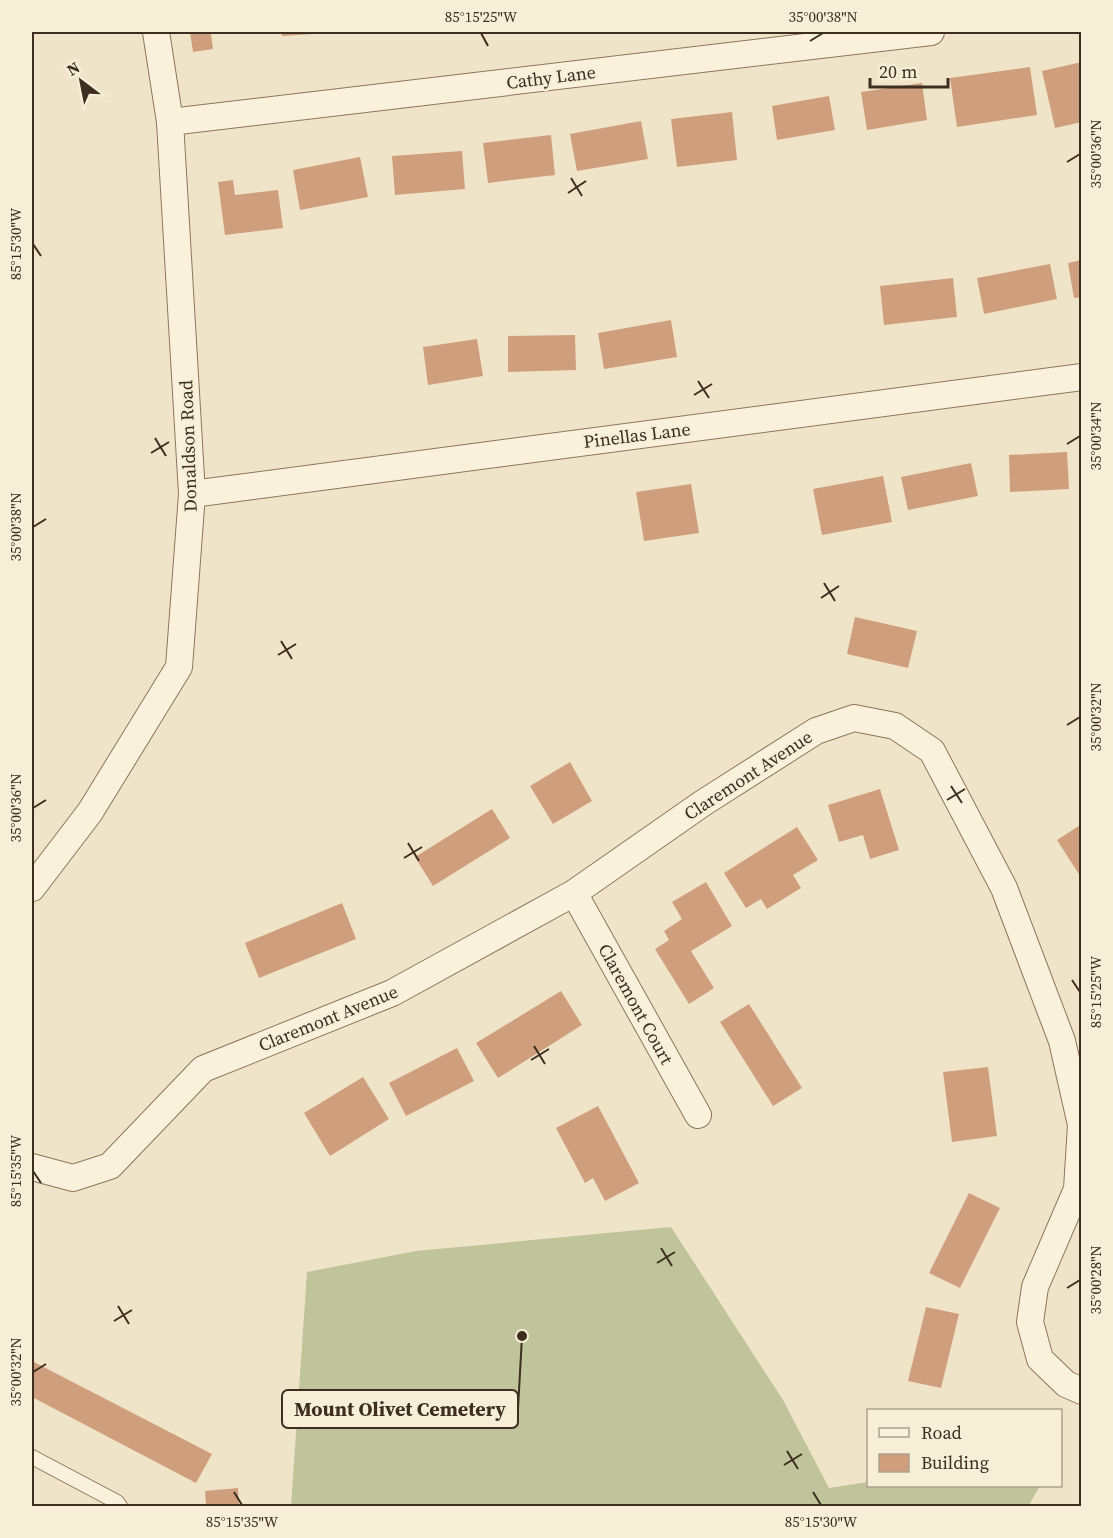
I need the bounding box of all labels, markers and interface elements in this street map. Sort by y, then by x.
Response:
text: 85°15'25"W [445,6,518,27]
text: 35°00'38"N [788,6,858,27]
north arrow [51,51,111,111]
scale bar [870,51,948,89]
text: N [62,56,84,81]
street label: Cathy Lane [505,59,597,95]
text: 20 m [879,59,917,84]
text: 35°00'36"N [1085,119,1106,189]
text: 85°15'30"W [5,207,26,280]
street label: Donaldson Road [173,380,203,512]
text: 35°00'34"N [1085,401,1106,471]
street label: Pinellas Lane [582,416,692,454]
text: 35°00'38"N [5,492,26,562]
text: 35°00'32"N [1085,682,1106,752]
street label: Claremont Avenue [679,724,817,826]
text: 35°00'36"N [5,773,26,843]
street label: Claremont Court [592,939,680,1069]
text: 85°15'25"W [1085,955,1106,1028]
street label: Claremont Avenue [255,979,401,1057]
text: 85°15'35"W [5,1134,26,1207]
text: 35°00'28"N [1085,1245,1106,1315]
text: 35°00'32"N [5,1337,26,1407]
callout: Mount Olivet Cemetery [282,1390,518,1428]
text: Mount Olivet Cemetery [294,1395,506,1423]
legend [867,1409,1062,1487]
text: Road [921,1420,962,1445]
text: Building [921,1450,989,1475]
text: 85°15'35"W [206,1511,279,1532]
text: 85°15'30"W [785,1511,858,1532]

